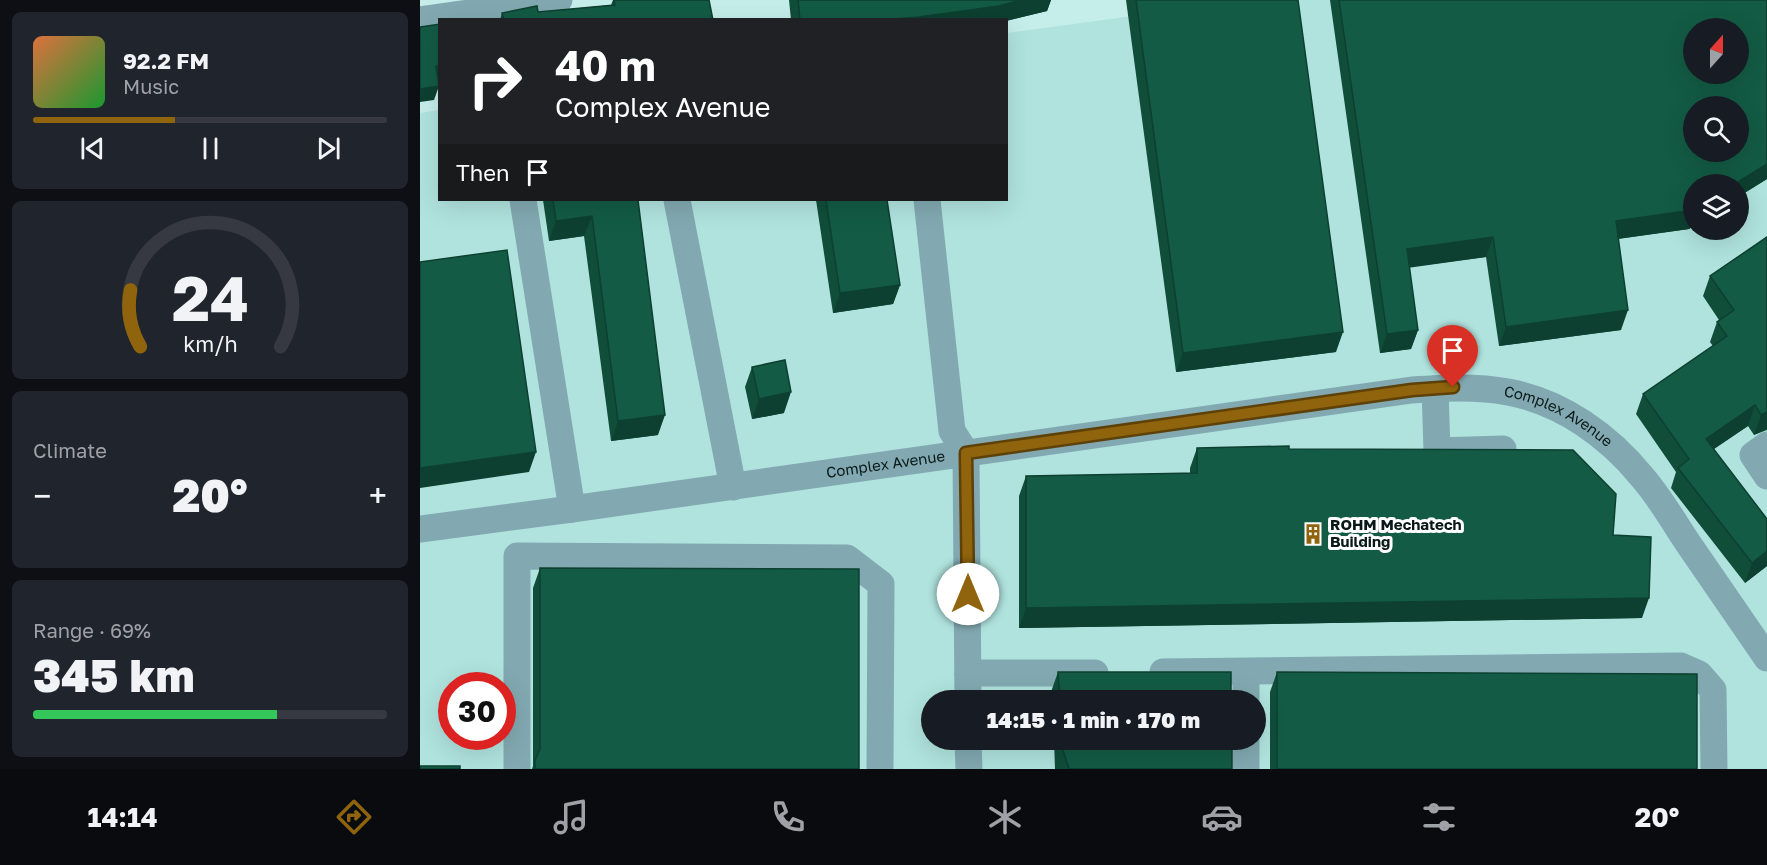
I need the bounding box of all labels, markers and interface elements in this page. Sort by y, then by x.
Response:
north arrow [1683,18,1749,84]
map controls [1683,18,1749,240]
text: 40 m [555,40,656,90]
icon: right [456,42,534,120]
text: 92.2 FM [123,47,209,74]
text: Music [123,74,179,98]
text: Complex Avenue [555,91,770,123]
button: search [1683,96,1749,162]
icon: previous [76,132,109,165]
icon: pause [194,132,227,165]
icon: next [312,132,345,165]
icon: arrive [521,156,554,189]
text: Then [456,159,509,186]
button: layers [1683,174,1749,240]
text: 24 [171,260,249,335]
pin [1427,325,1478,387]
text: km/h [183,331,237,357]
icon: arrive [1436,334,1469,367]
street label: Complex Avenue [1503,381,1617,450]
text: Climate [33,438,107,462]
street label: Complex Avenue [825,446,946,481]
text: 20° [172,468,248,522]
text: − [33,476,51,515]
text: + [369,476,387,515]
place label: ROHM Mechatech Building [1330,515,1462,550]
building icon: ROHM Mechatech Building [1301,522,1325,546]
position arrow [936,562,1000,626]
text: Range · 69% [33,618,151,642]
text: 345 km [33,648,195,702]
speed limit sign: 30 [438,672,516,750]
text: 14:15 · 1 min · 170 m [987,706,1200,733]
icon: directions [333,796,375,838]
icon: music [550,796,592,838]
icon: phone [767,796,809,838]
icon: climate [984,796,1026,838]
icon: car [1201,796,1243,838]
icon: filters [1418,796,1460,838]
text: 14:14 [88,801,158,833]
text: 20° [1635,801,1679,833]

